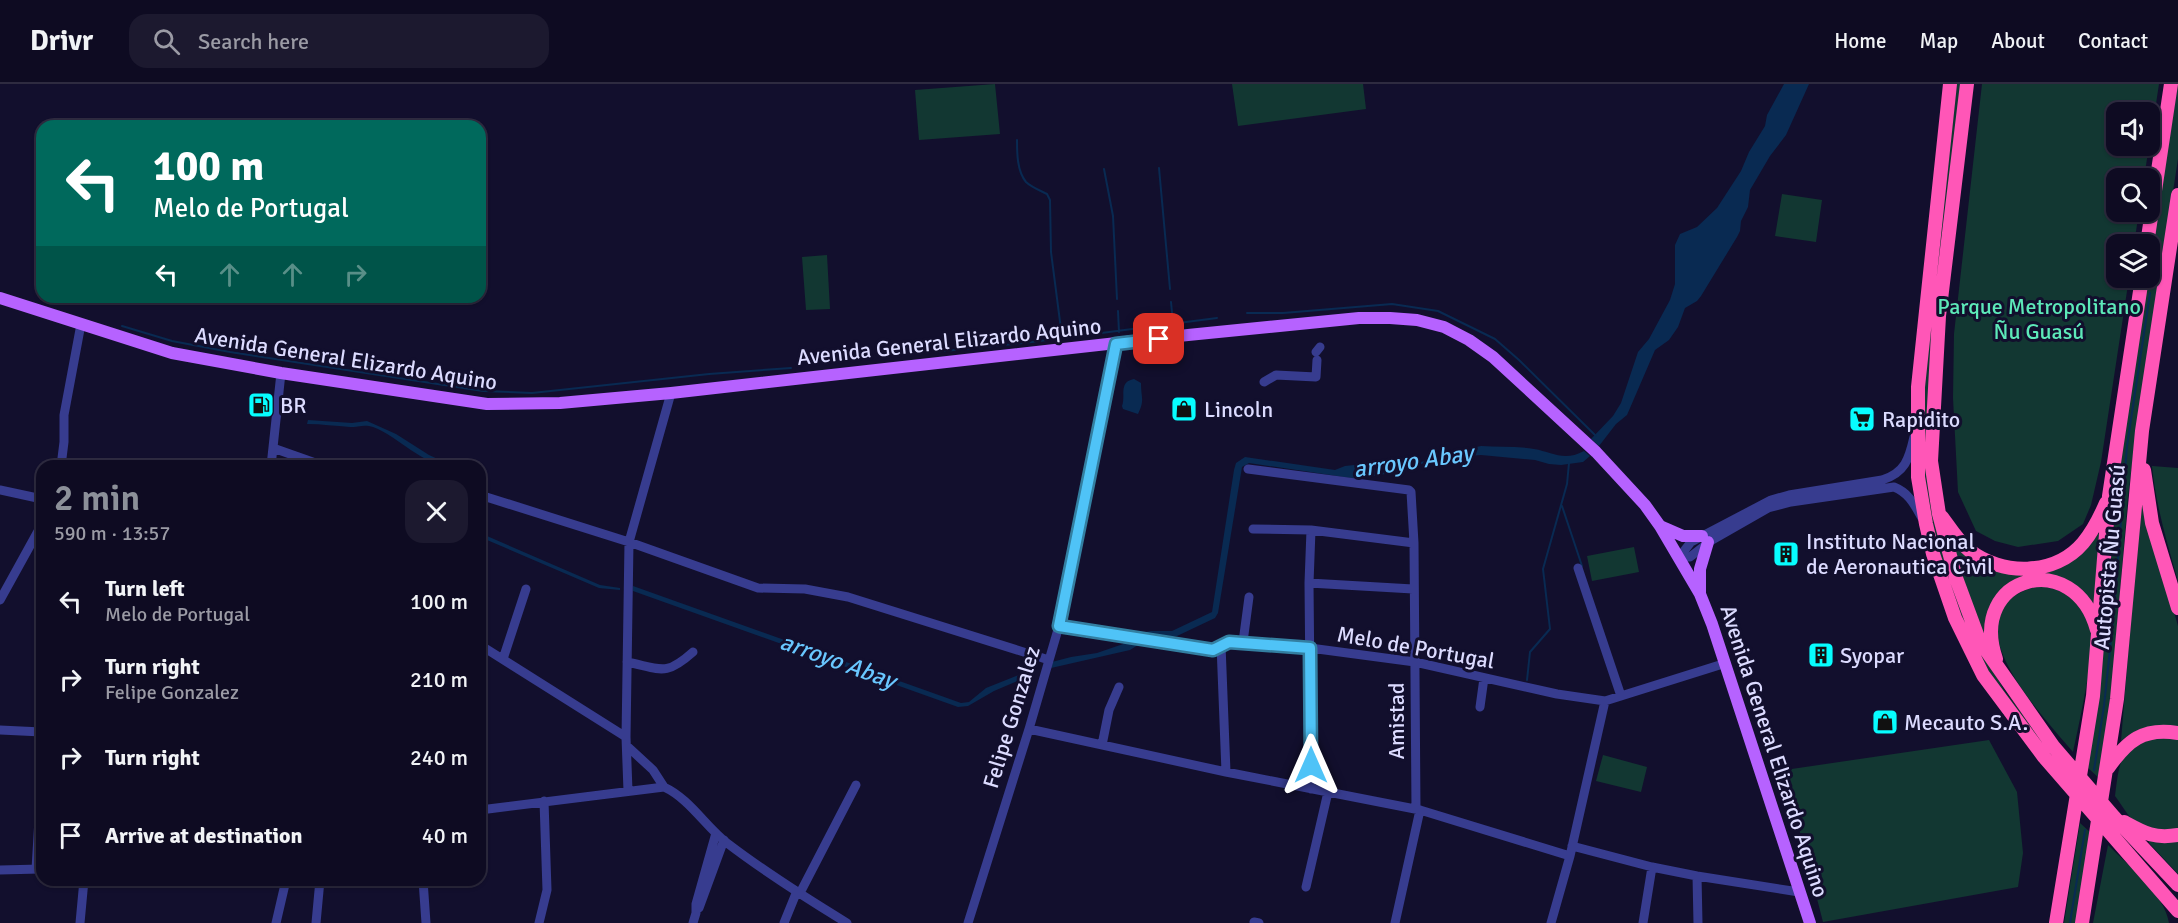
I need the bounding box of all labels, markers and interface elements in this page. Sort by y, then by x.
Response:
search box [129,14,549,68]
text: Drivr [30,24,93,58]
icon: search [150,25,183,58]
text: Search here [198,28,309,55]
text: Home [1834,28,1887,54]
text: Map [1920,28,1958,54]
text: About [1991,28,2045,54]
text: Contact [2078,28,2148,54]
map controls [2106,102,2160,288]
button: sound [2106,102,2160,156]
text: 100 m [153,141,264,192]
icon: left [54,144,132,222]
button: search [2106,168,2160,222]
text: Melo de Portugal [153,192,349,225]
button: layers [2106,234,2160,288]
icon: left [150,258,183,291]
icon: ahead [213,258,246,291]
icon: ahead [276,258,309,291]
icon: right [339,258,372,291]
park label: Parque Metropolitano Ñu Guasú [1937,293,2141,345]
street label: Avenida General Elizardo Aquino [796,312,1103,371]
pin [1133,313,1184,364]
street label: Avenida General Elizardo Aquino [193,321,499,396]
icon: arrive [1142,322,1175,355]
fuel station icon: BR [246,390,276,420]
place label: BR [280,392,307,419]
shop icon: Lincoln [1169,394,1199,424]
place label: Lincoln [1204,396,1273,423]
supermarket icon: Rapidito [1847,404,1877,434]
place label: Rapidito [1882,406,1960,433]
water label: arroyo Abay [1351,437,1478,484]
street label: Autopista Ñu Guasú [2088,463,2131,651]
text: 2 min [54,476,140,521]
button: close [405,480,468,543]
text: 590 m · 13:57 [54,521,170,546]
place label: Instituto Nacional de Aeronautica Civil [1806,528,1993,580]
building icon: Instituto Nacional de Aeronautica Civil [1771,539,1801,569]
text: Turn left [105,575,185,602]
icon: left [54,585,87,618]
text: 100 m [410,588,468,615]
text: Melo de Portugal [105,602,250,627]
street label: Avenida General Elizardo Aquino [1714,602,1835,901]
street label: Melo de Portugal [1335,620,1497,675]
water label: arroyo Abay [776,626,902,697]
building icon: Syopar [1806,640,1836,670]
place label: Syopar [1840,642,1904,669]
street label: Felipe Gonzalez [977,643,1046,792]
text: Turn right [105,653,200,680]
icon: right [54,663,87,696]
text: 210 m [410,666,468,693]
text: Felipe Gonzalez [105,680,239,705]
street label: Amistad [1383,683,1410,760]
shop icon: Mecauto S.A. [1870,707,1900,737]
place label: Mecauto S.A. [1904,709,2028,736]
position arrow [1279,733,1343,797]
icon: right [54,741,87,774]
text: Turn right [105,744,200,771]
text: 240 m [410,744,468,771]
icon: arrive [54,819,87,852]
text: Arrive at destination [105,822,302,849]
text: 40 m [422,822,468,849]

